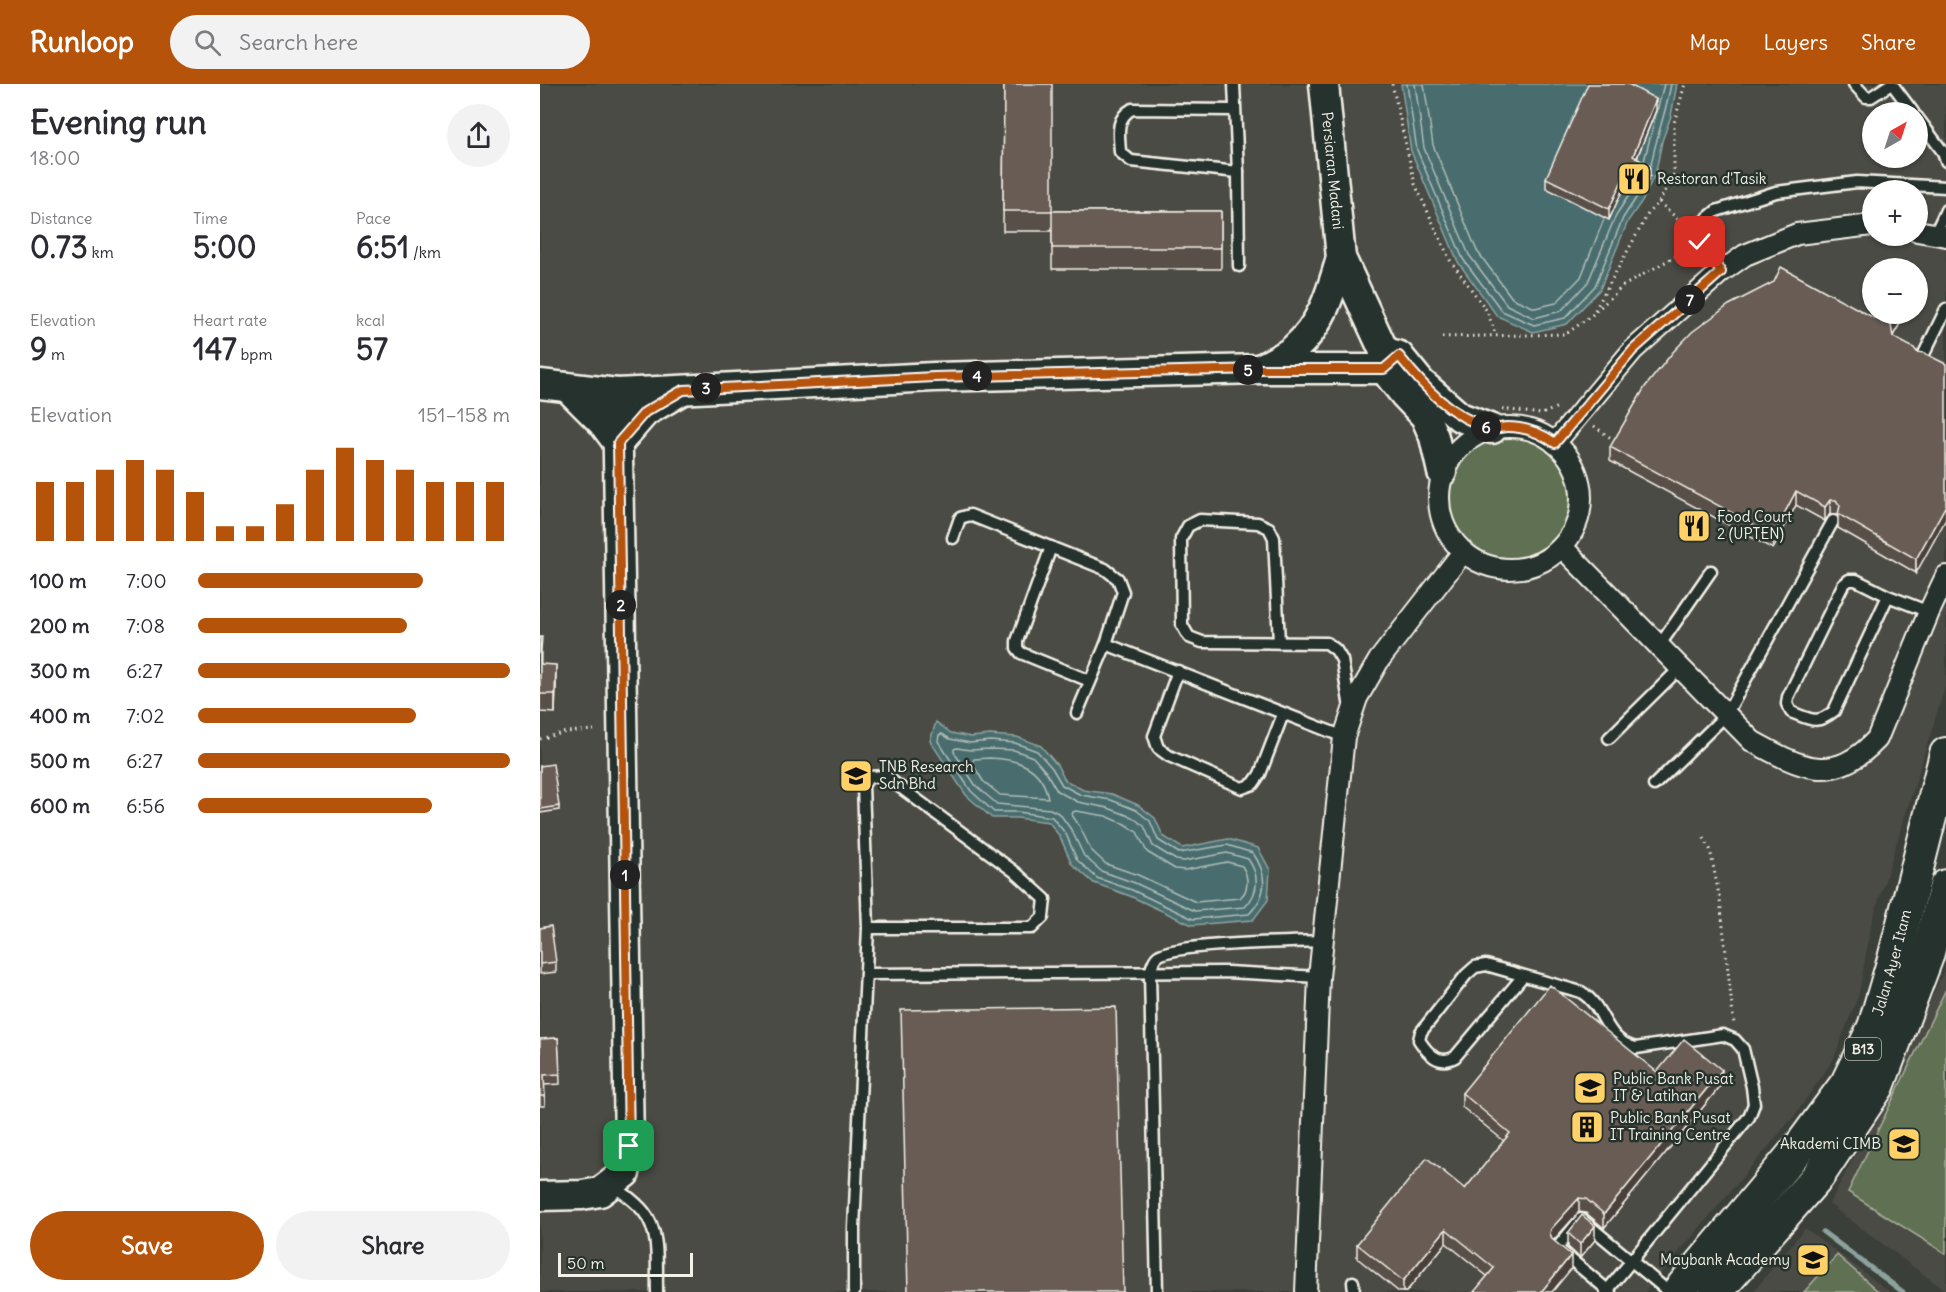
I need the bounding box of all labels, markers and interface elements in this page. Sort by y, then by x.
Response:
search box [170,15,590,69]
text: Runloop [30,24,134,60]
icon: search [191,26,224,59]
text: Search here [239,28,358,56]
text: Map [1690,29,1730,56]
text: Layers [1763,29,1828,56]
text: Share [1861,29,1916,56]
text: Evening run [30,101,206,143]
north arrow [1862,102,1928,168]
map controls [1862,102,1928,324]
button: share [447,104,510,167]
street label: Persiaran Madani [1318,111,1348,230]
text: 18:00 [30,145,80,170]
restaurant icon: Restoran d'Tasik [1616,161,1652,197]
place label: Restoran d'Tasik [1657,169,1767,188]
button: + [1862,180,1928,246]
text: Distance [30,208,92,228]
text: Time [193,208,228,228]
text: Pace [356,208,391,228]
pin [1674,216,1725,267]
icon: check [1683,225,1716,258]
text: 0.73 [30,228,88,266]
text: 5:00 [193,228,257,266]
text: 6:51 [356,228,409,266]
text: km [88,242,114,262]
text: /km [409,242,441,262]
button: − [1862,258,1928,324]
pin: 7 [1675,285,1705,315]
text: 7 [1686,290,1694,310]
text: Elevation [30,310,96,330]
text: Heart rate [193,310,267,330]
text: kcal [356,310,385,330]
text: 9 [30,330,47,368]
text: 147 [193,330,237,368]
text: 57 [356,330,388,368]
text: m [47,344,65,364]
text: bpm [237,344,272,364]
pin: 5 [1233,355,1263,385]
text: 5 [1243,360,1253,380]
pin: 4 [962,361,992,391]
text: 4 [972,366,982,386]
pin: 3 [691,373,721,403]
text: 3 [701,378,711,398]
text: Elevation [30,402,112,427]
text: 151–158 m [418,402,510,427]
pin: 6 [1471,412,1501,442]
text: 6 [1481,417,1491,437]
place label: Food Court 2 (UPTEN) [1717,507,1792,543]
restaurant icon: Food Court 2 (UPTEN) [1676,508,1712,544]
text: 100 m [30,568,87,593]
text: 7:00 [126,568,167,593]
pin: 2 [606,590,636,620]
text: 2 [617,595,625,615]
text: 200 m [30,613,90,638]
text: 7:08 [126,613,165,638]
text: 300 m [30,658,90,683]
text: 6:27 [126,658,163,683]
text: 400 m [30,703,90,728]
text: 7:02 [126,703,164,728]
text: 500 m [30,748,90,773]
text: 6:27 [126,748,163,773]
place label: TNB Research Sdn Bhd [879,757,974,793]
school or university icon: TNB Research Sdn Bhd [838,758,874,794]
text: 600 m [30,793,90,818]
text: 6:56 [126,793,165,818]
pin: 1 [610,860,640,890]
text: 1 [622,865,628,885]
street label: Jalan Ayer Itam [1868,907,1915,1018]
road number: B13 [1845,1038,1881,1060]
place label: Public Bank Pusat IT & Latihan [1613,1069,1734,1105]
school or university icon: Public Bank Pusat IT & Latihan [1572,1070,1608,1106]
place label: Public Bank Pusat IT Training Centre [1610,1108,1731,1144]
building icon: Public Bank Pusat IT Training Centre [1569,1109,1605,1145]
pin [603,1120,654,1171]
school or university icon: Akademi CIMB [1886,1126,1922,1162]
icon: arrive [612,1129,645,1162]
place label: Akademi CIMB [1780,1134,1881,1153]
button: Save [30,1211,264,1280]
button: Share [276,1211,510,1280]
school or university icon: Maybank Academy [1795,1242,1831,1278]
scale bar [558,1250,693,1278]
place label: Maybank Academy [1660,1250,1790,1269]
text: 50 m [567,1253,605,1273]

